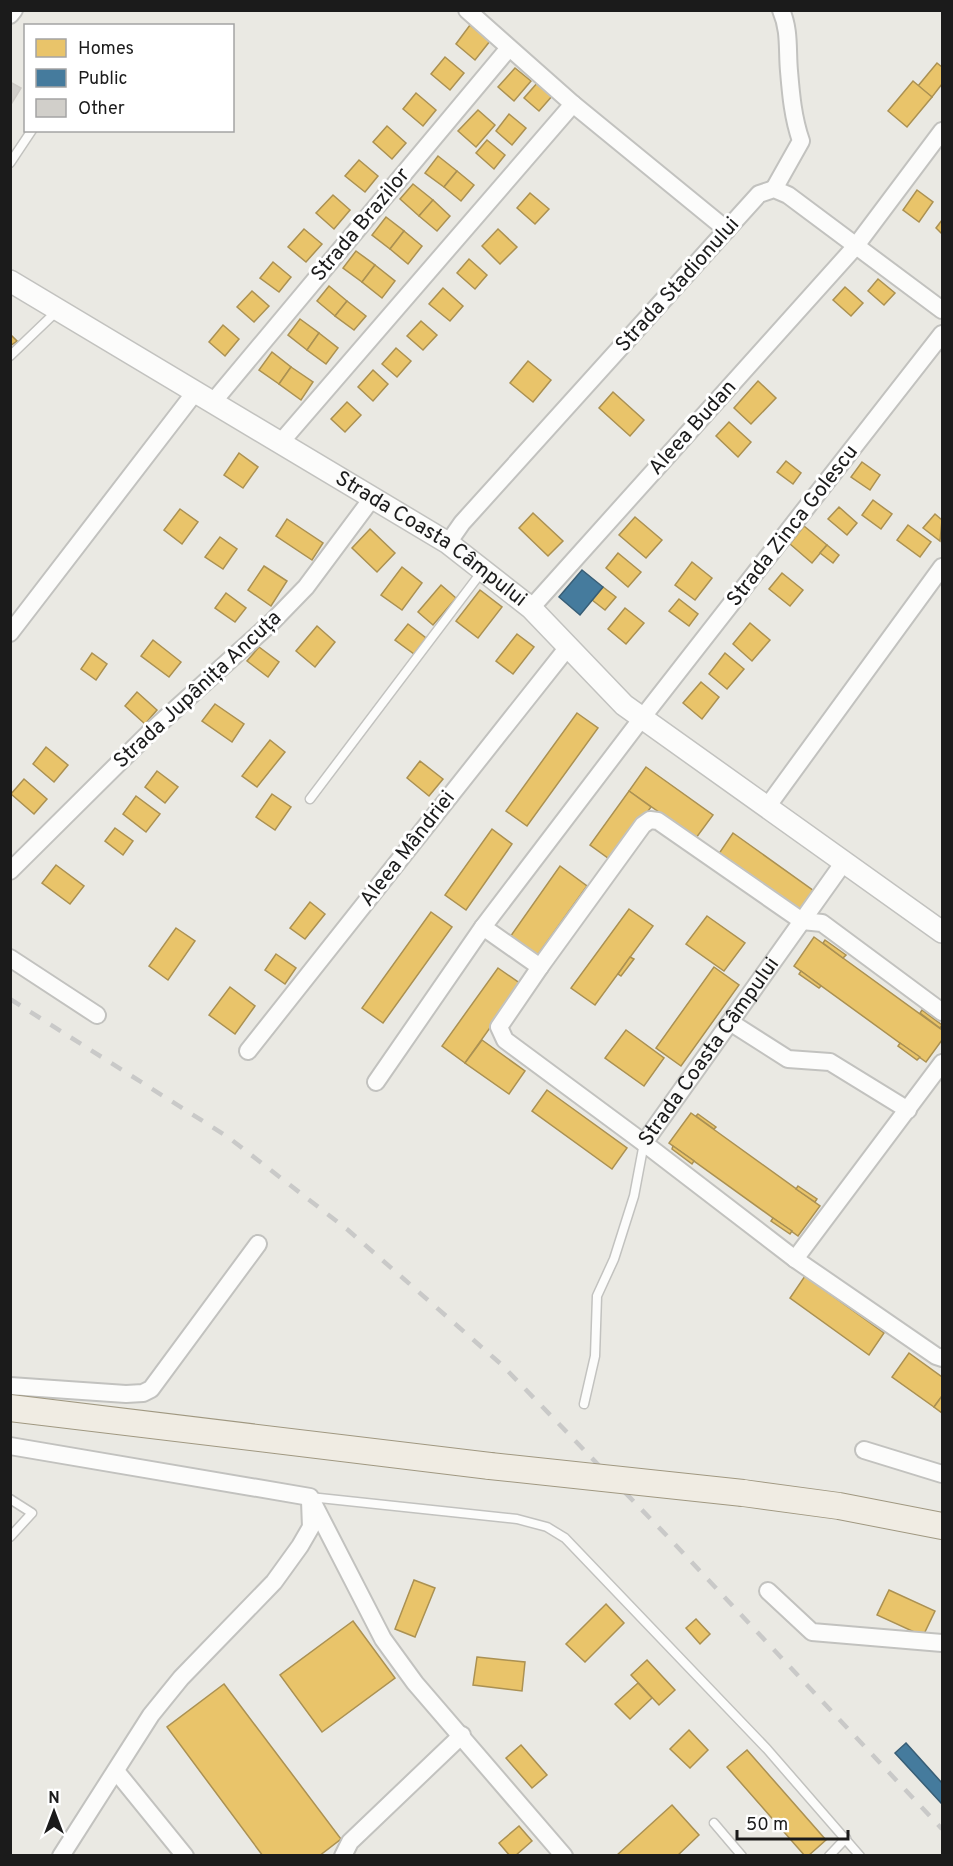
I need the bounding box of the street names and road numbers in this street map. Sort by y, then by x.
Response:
street label: Strada Brazilor [306,163,416,287]
street label: Strada Stadionului [610,212,746,358]
street label: Aleea Budan [643,375,743,481]
street label: Strada Zinca Golescu [721,440,865,612]
street label: Strada Coasta Câmpului [330,465,532,613]
street label: Strada Jupânița Ancuța [108,605,288,775]
street label: Aleea Mândriei [354,786,462,912]
street label: Strada Coasta Câmpului [633,952,785,1151]

